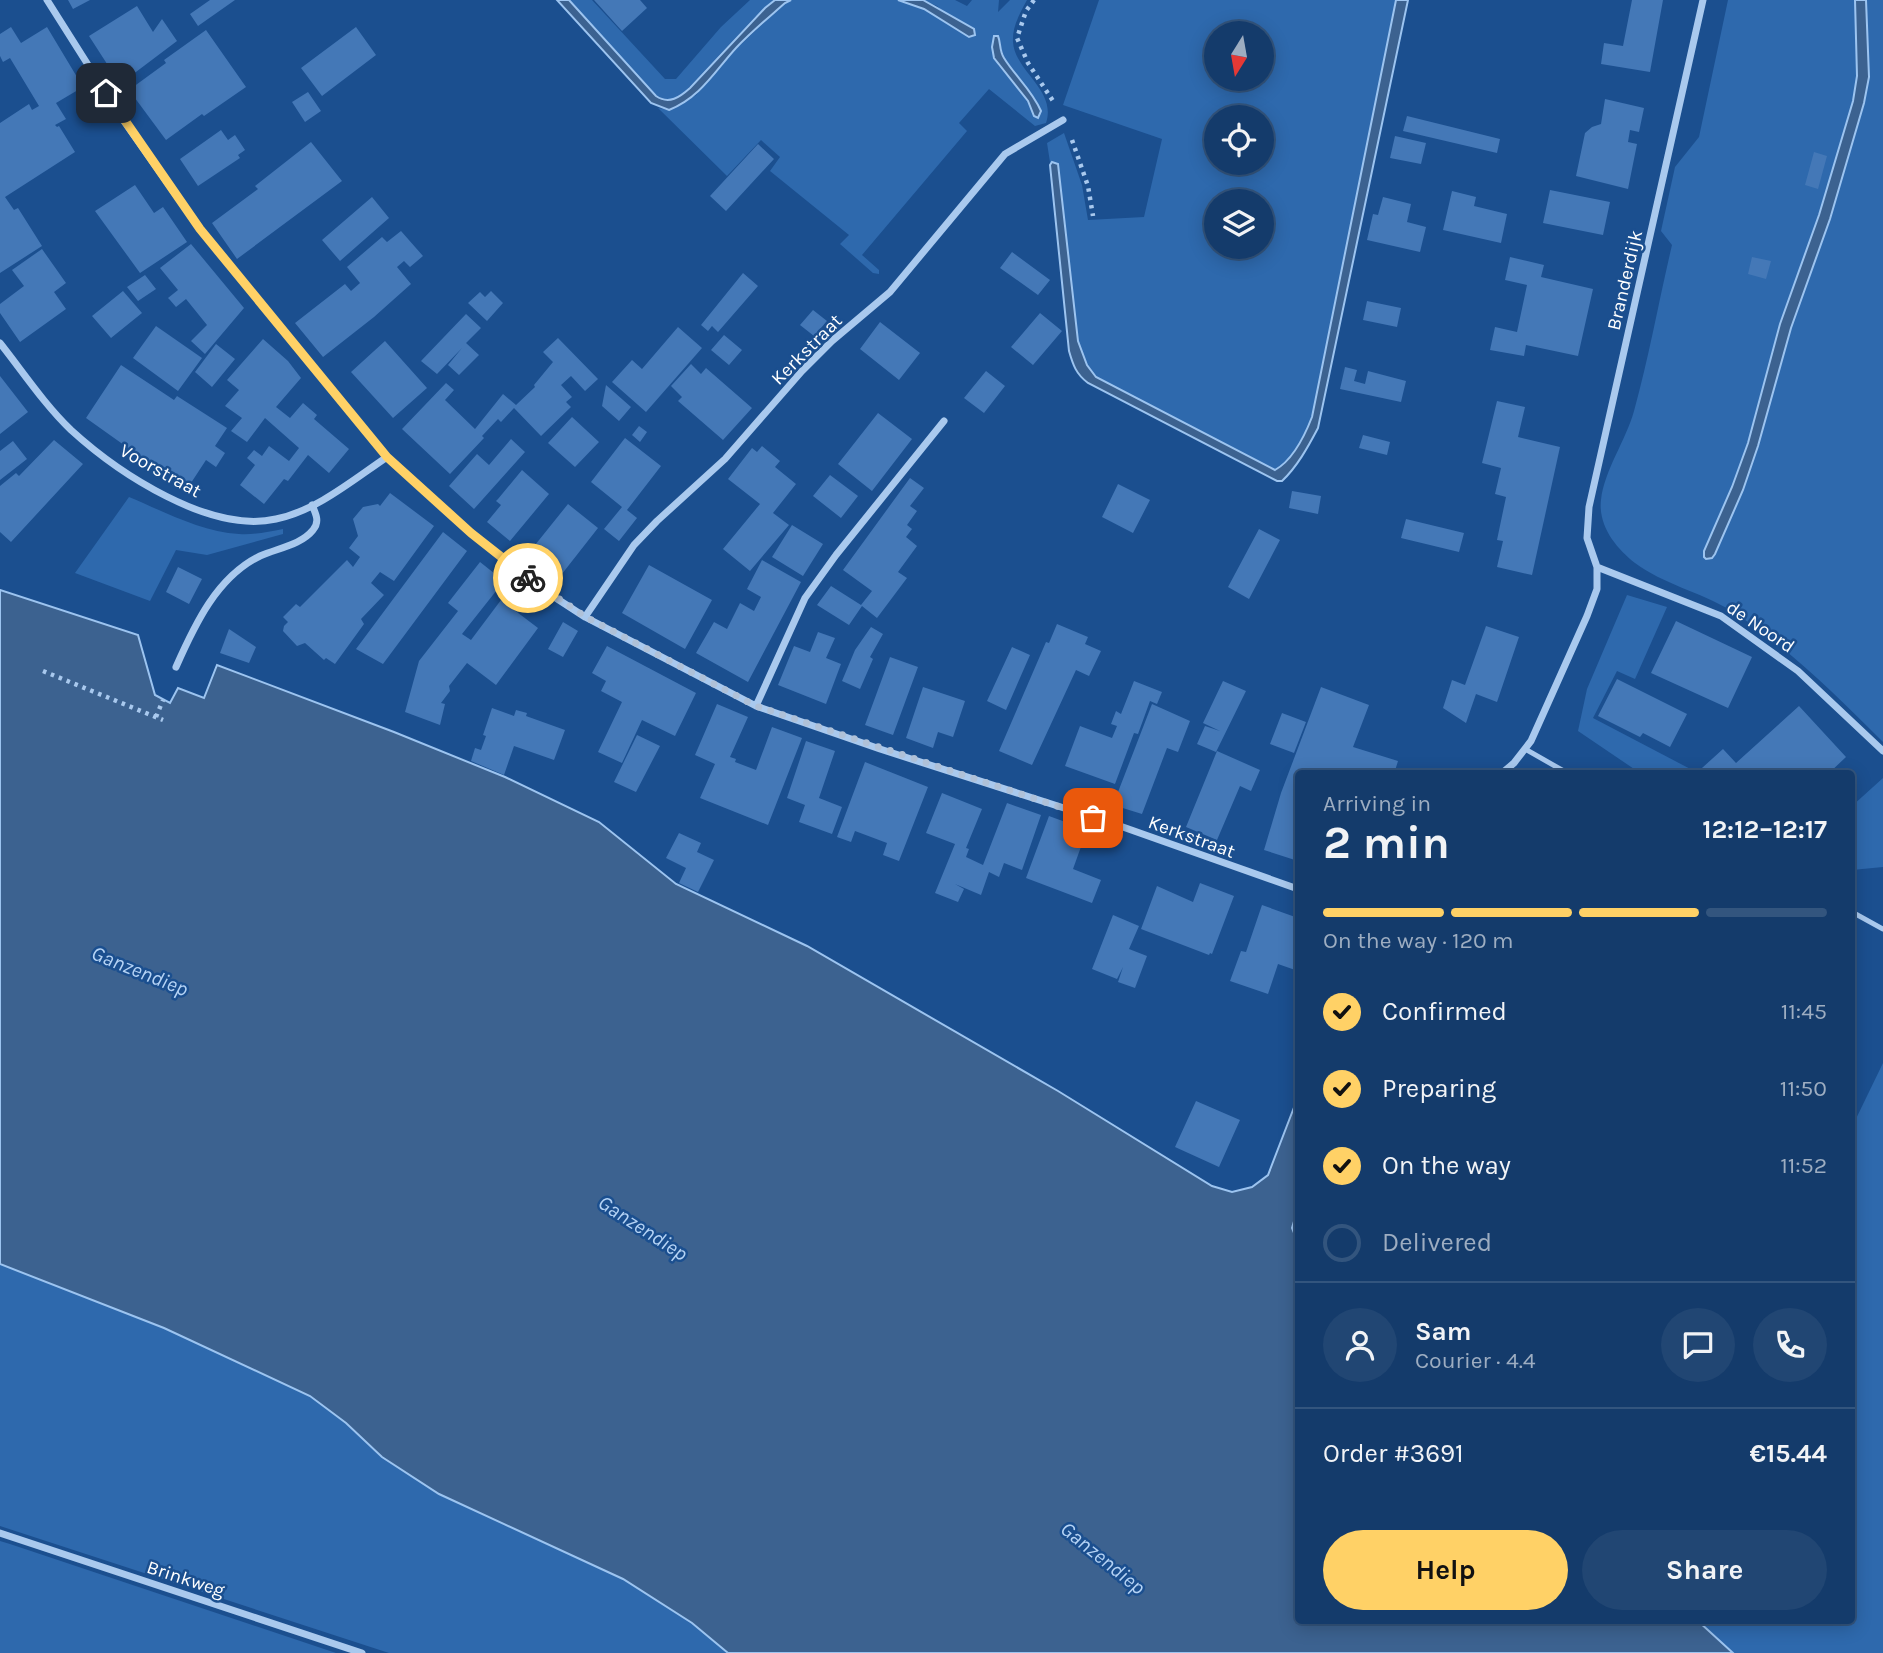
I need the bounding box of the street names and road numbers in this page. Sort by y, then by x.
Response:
street label: Branderdijk [1603,228,1647,332]
street label: Kerkstraat [767,310,847,390]
street label: Voorstraat [116,439,205,502]
street label: de Noord [1722,596,1799,658]
street label: Kerkstraat [1145,811,1238,863]
street label: Brinkweg [144,1556,228,1602]

